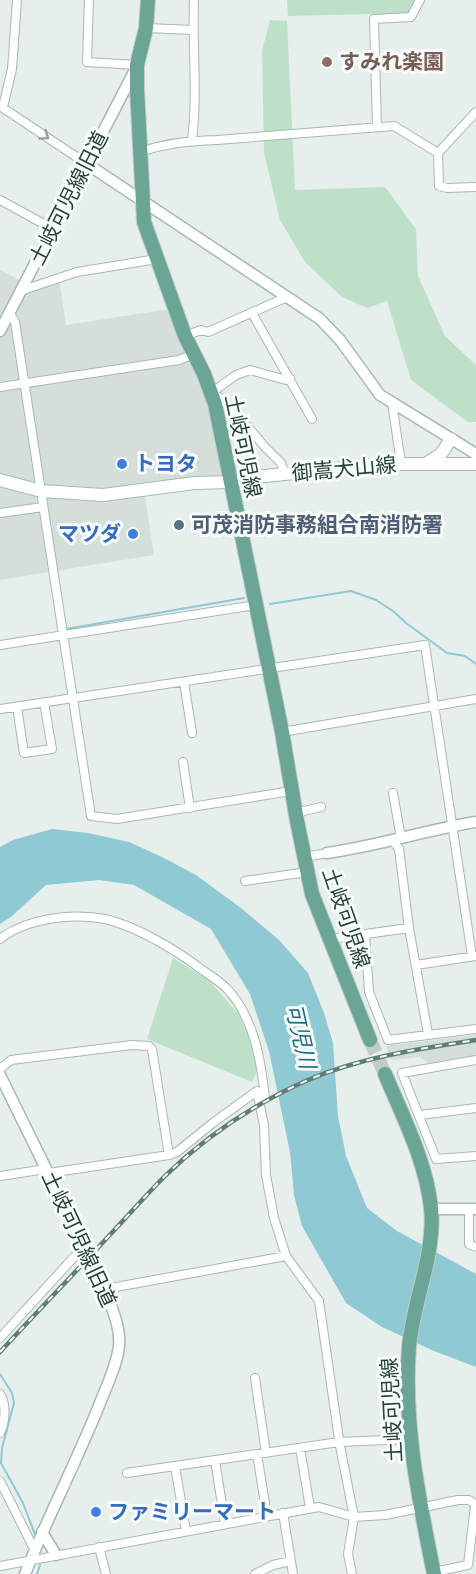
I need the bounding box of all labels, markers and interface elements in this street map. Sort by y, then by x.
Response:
place label: すみれ楽園 [339,49,444,74]
marker: すみれ楽園 [320,55,334,69]
street label: 土岐可児線旧道 [24,127,113,269]
one-way arrow [38,129,49,140]
street label: 土岐可児線 [220,392,267,500]
place label: トヨタ [134,451,197,476]
street label: 御嵩犬山線 [291,451,397,486]
marker: トヨタ [115,457,129,471]
place label: 可茂消防事務組合南消防署 [191,512,443,537]
marker: 可茂消防事務組合南消防署 [172,518,186,532]
place label: マツダ [58,521,121,546]
marker: マツダ [126,527,140,541]
street label: 土岐可児線 [318,864,375,972]
water label: 可児川 [281,1001,322,1073]
street label: 土岐可児線旧道 [37,1167,122,1311]
street label: 土岐可児線 [376,1357,407,1463]
place label: ファミリーマート [108,1499,276,1524]
marker: ファミリーマート [89,1505,103,1519]

